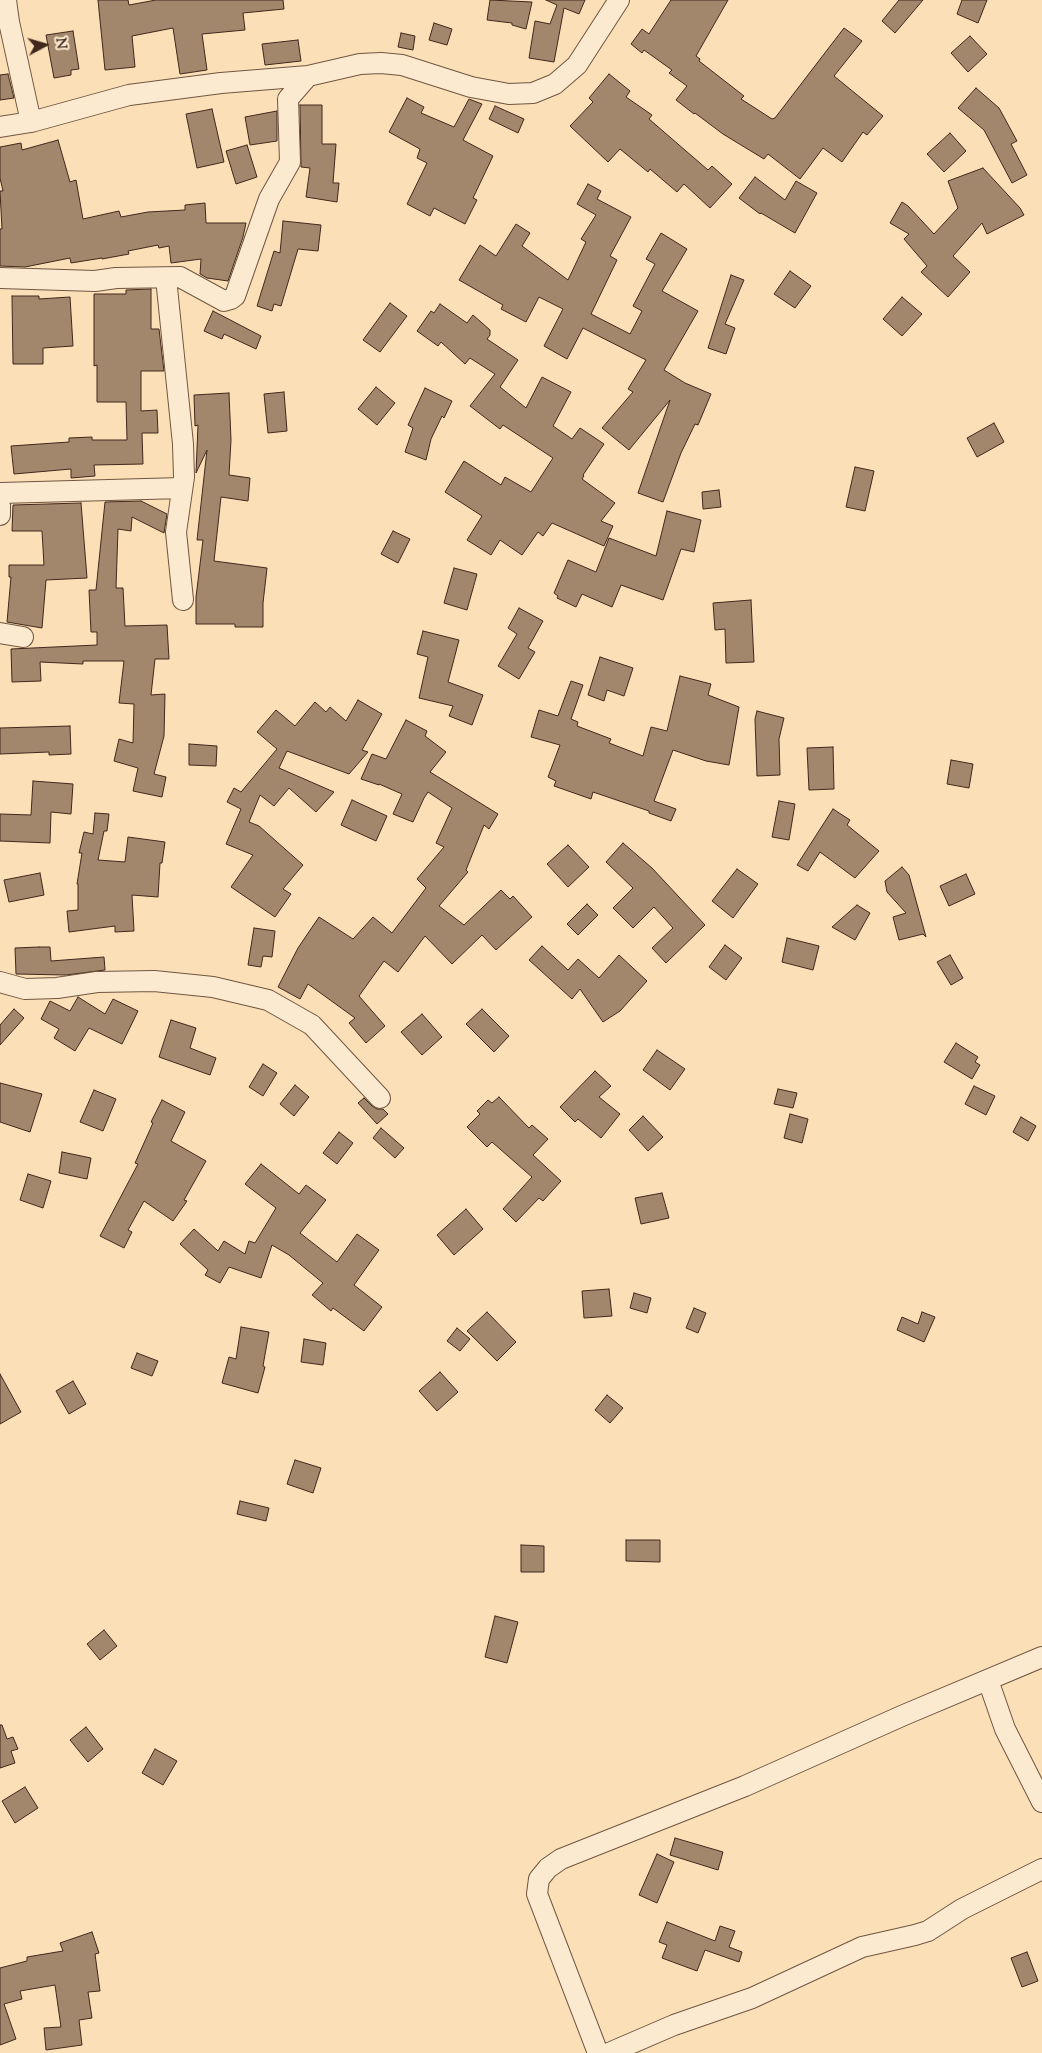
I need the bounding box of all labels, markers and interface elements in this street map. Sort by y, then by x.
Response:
north arrow [20,20,70,70]
text: N [49,37,70,50]

